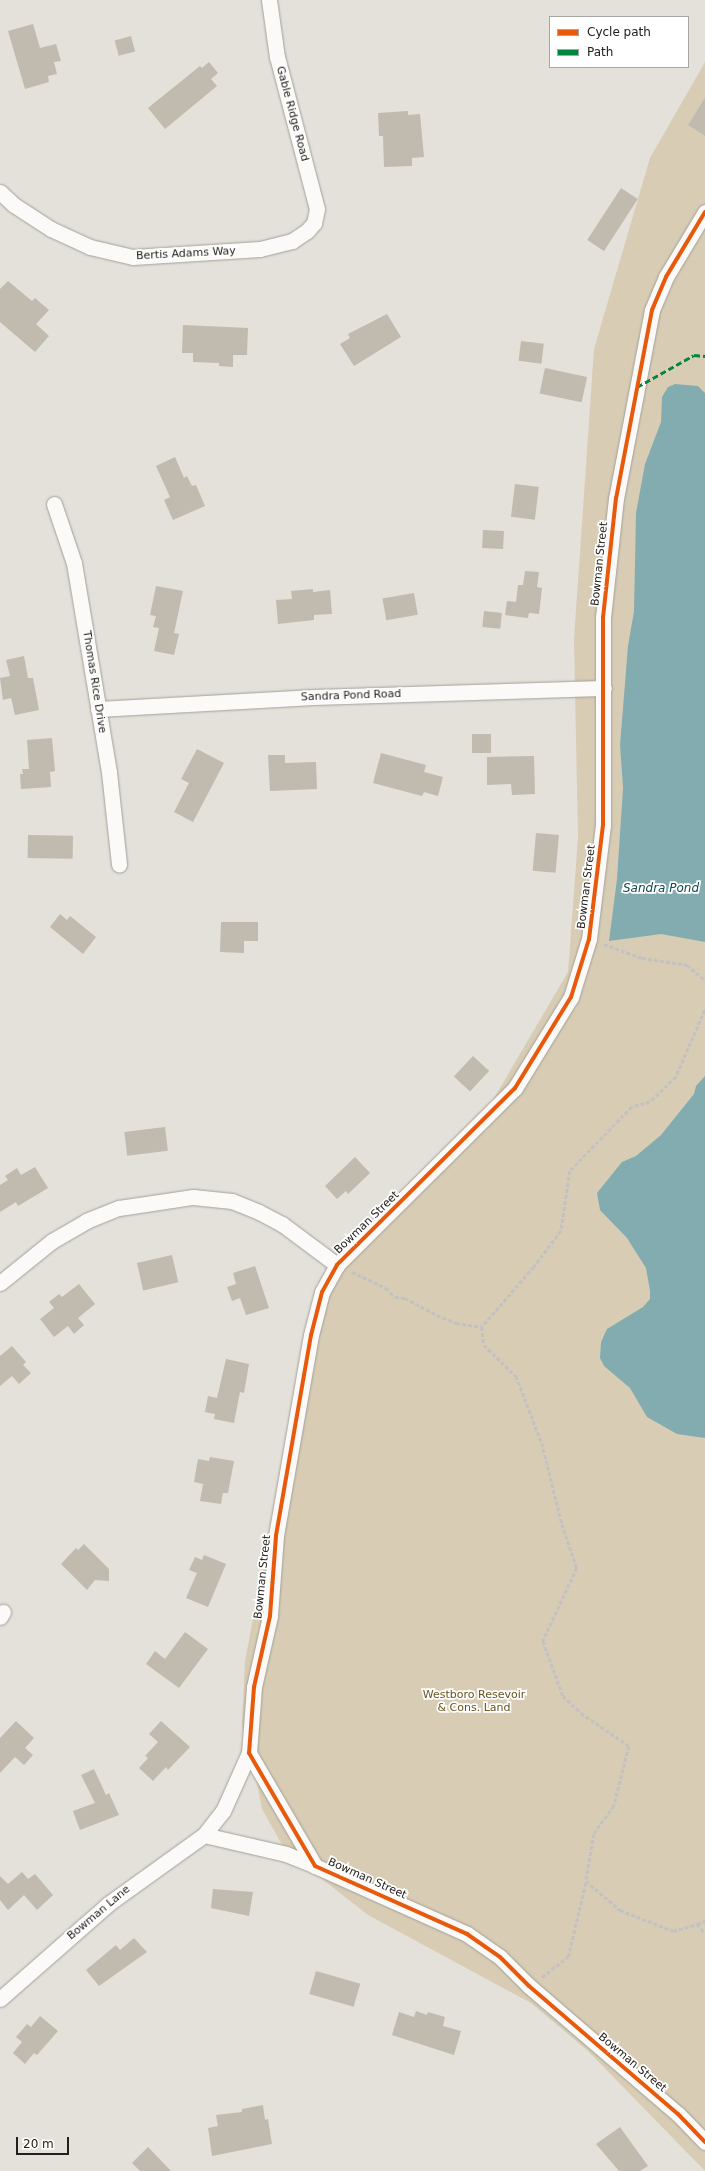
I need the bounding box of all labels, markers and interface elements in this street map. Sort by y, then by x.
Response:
legend [549,16,689,68]
text: Cycle path [587,25,651,39]
text: Path [587,45,613,59]
street label: Gable Ridge Road [273,65,311,163]
street label: Bertis Adams Way [136,245,236,263]
street label: Bowman Street [589,521,611,607]
street label: Thomas Rice Drive [79,630,109,734]
street label: Sandra Pond Road [301,688,401,704]
street label: Bowman Street [575,844,599,930]
water label: Sandra Pond [623,882,699,896]
street label: Bowman Street [332,1189,402,1257]
street label: Bowman Street [252,1534,274,1620]
park label: Westboro Resevoir & Cons. Land [423,1689,525,1715]
street label: Bowman Street [326,1856,408,1902]
street label: Bowman Lane [65,1883,133,1943]
street label: Bowman Street [595,2031,669,2095]
scale bar [18,2129,71,2155]
text: 20 m [23,2137,54,2151]

